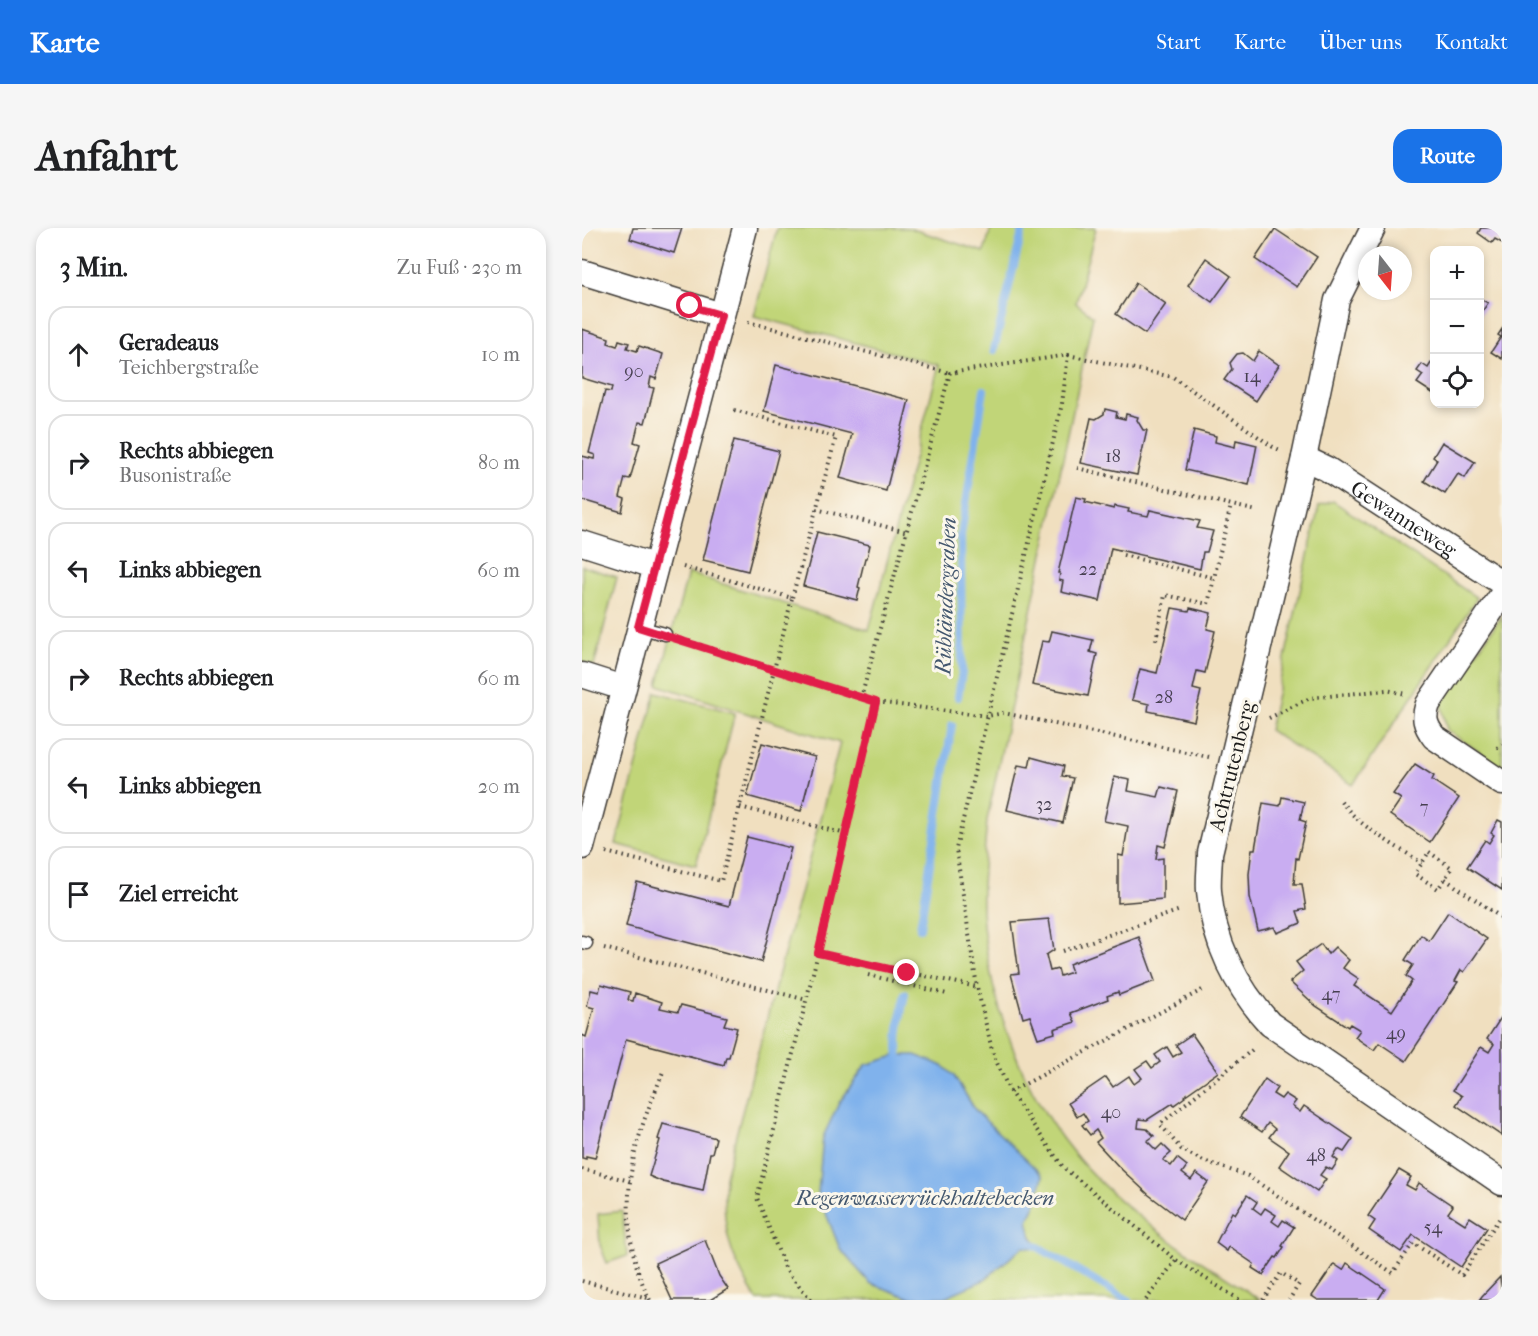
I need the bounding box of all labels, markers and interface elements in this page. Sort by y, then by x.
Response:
text: Karte [30,26,100,59]
text: Start [1156,30,1201,54]
text: Karte [1234,30,1286,54]
text: Über uns [1319,30,1402,54]
text: Kontakt [1435,30,1508,54]
button: Route [1393,129,1502,183]
text: Anfahrt [36,132,178,181]
north arrow [1358,246,1412,300]
map controls [1430,246,1484,408]
button: + [1430,246,1484,300]
text: 3 Min. [60,252,128,283]
text: Zu Fuß · 230 m [397,256,522,279]
route start [676,292,702,318]
button: − [1430,300,1484,354]
text: Geradeaus [119,330,219,356]
icon: ahead [62,338,95,371]
text: 10 m [481,343,520,366]
button: locate [1430,354,1484,408]
text: Teichbergstraße [119,356,259,379]
house number: 90 [624,361,644,382]
house number: 14 [1243,366,1261,387]
text: Rechts abbiegen [119,438,274,464]
icon: right [62,446,95,479]
house number: 18 [1105,446,1121,467]
text: 80 m [478,451,520,474]
text: Busonistraße [119,464,231,487]
street label: Gewanneweg [1346,476,1462,563]
water label: Rübländergraben [930,517,962,677]
icon: left [62,554,95,587]
text: Links abbiegen [119,557,261,583]
text: 60 m [477,559,520,582]
house number: 22 [1079,559,1097,580]
icon: right [62,662,95,695]
text: Rechts abbiegen [119,665,274,691]
text: 60 m [477,667,520,690]
house number: 28 [1155,687,1173,708]
street label: Achtrutenberg [1204,697,1260,835]
icon: left [62,770,95,803]
text: Links abbiegen [119,773,261,799]
text: 20 m [478,775,520,798]
house number: 32 [1036,794,1052,815]
house number: 7 [1420,797,1429,818]
icon: arrive [62,878,95,911]
text: Ziel erreicht [119,881,238,907]
route end [893,959,919,985]
house number: 47 [1322,984,1341,1005]
house number: 49 [1386,1023,1406,1044]
house number: 40 [1101,1102,1121,1123]
house number: 48 [1306,1145,1326,1166]
water label: Regenwasserrückhaltebecken [794,1185,1054,1211]
house number: 54 [1424,1217,1443,1238]

